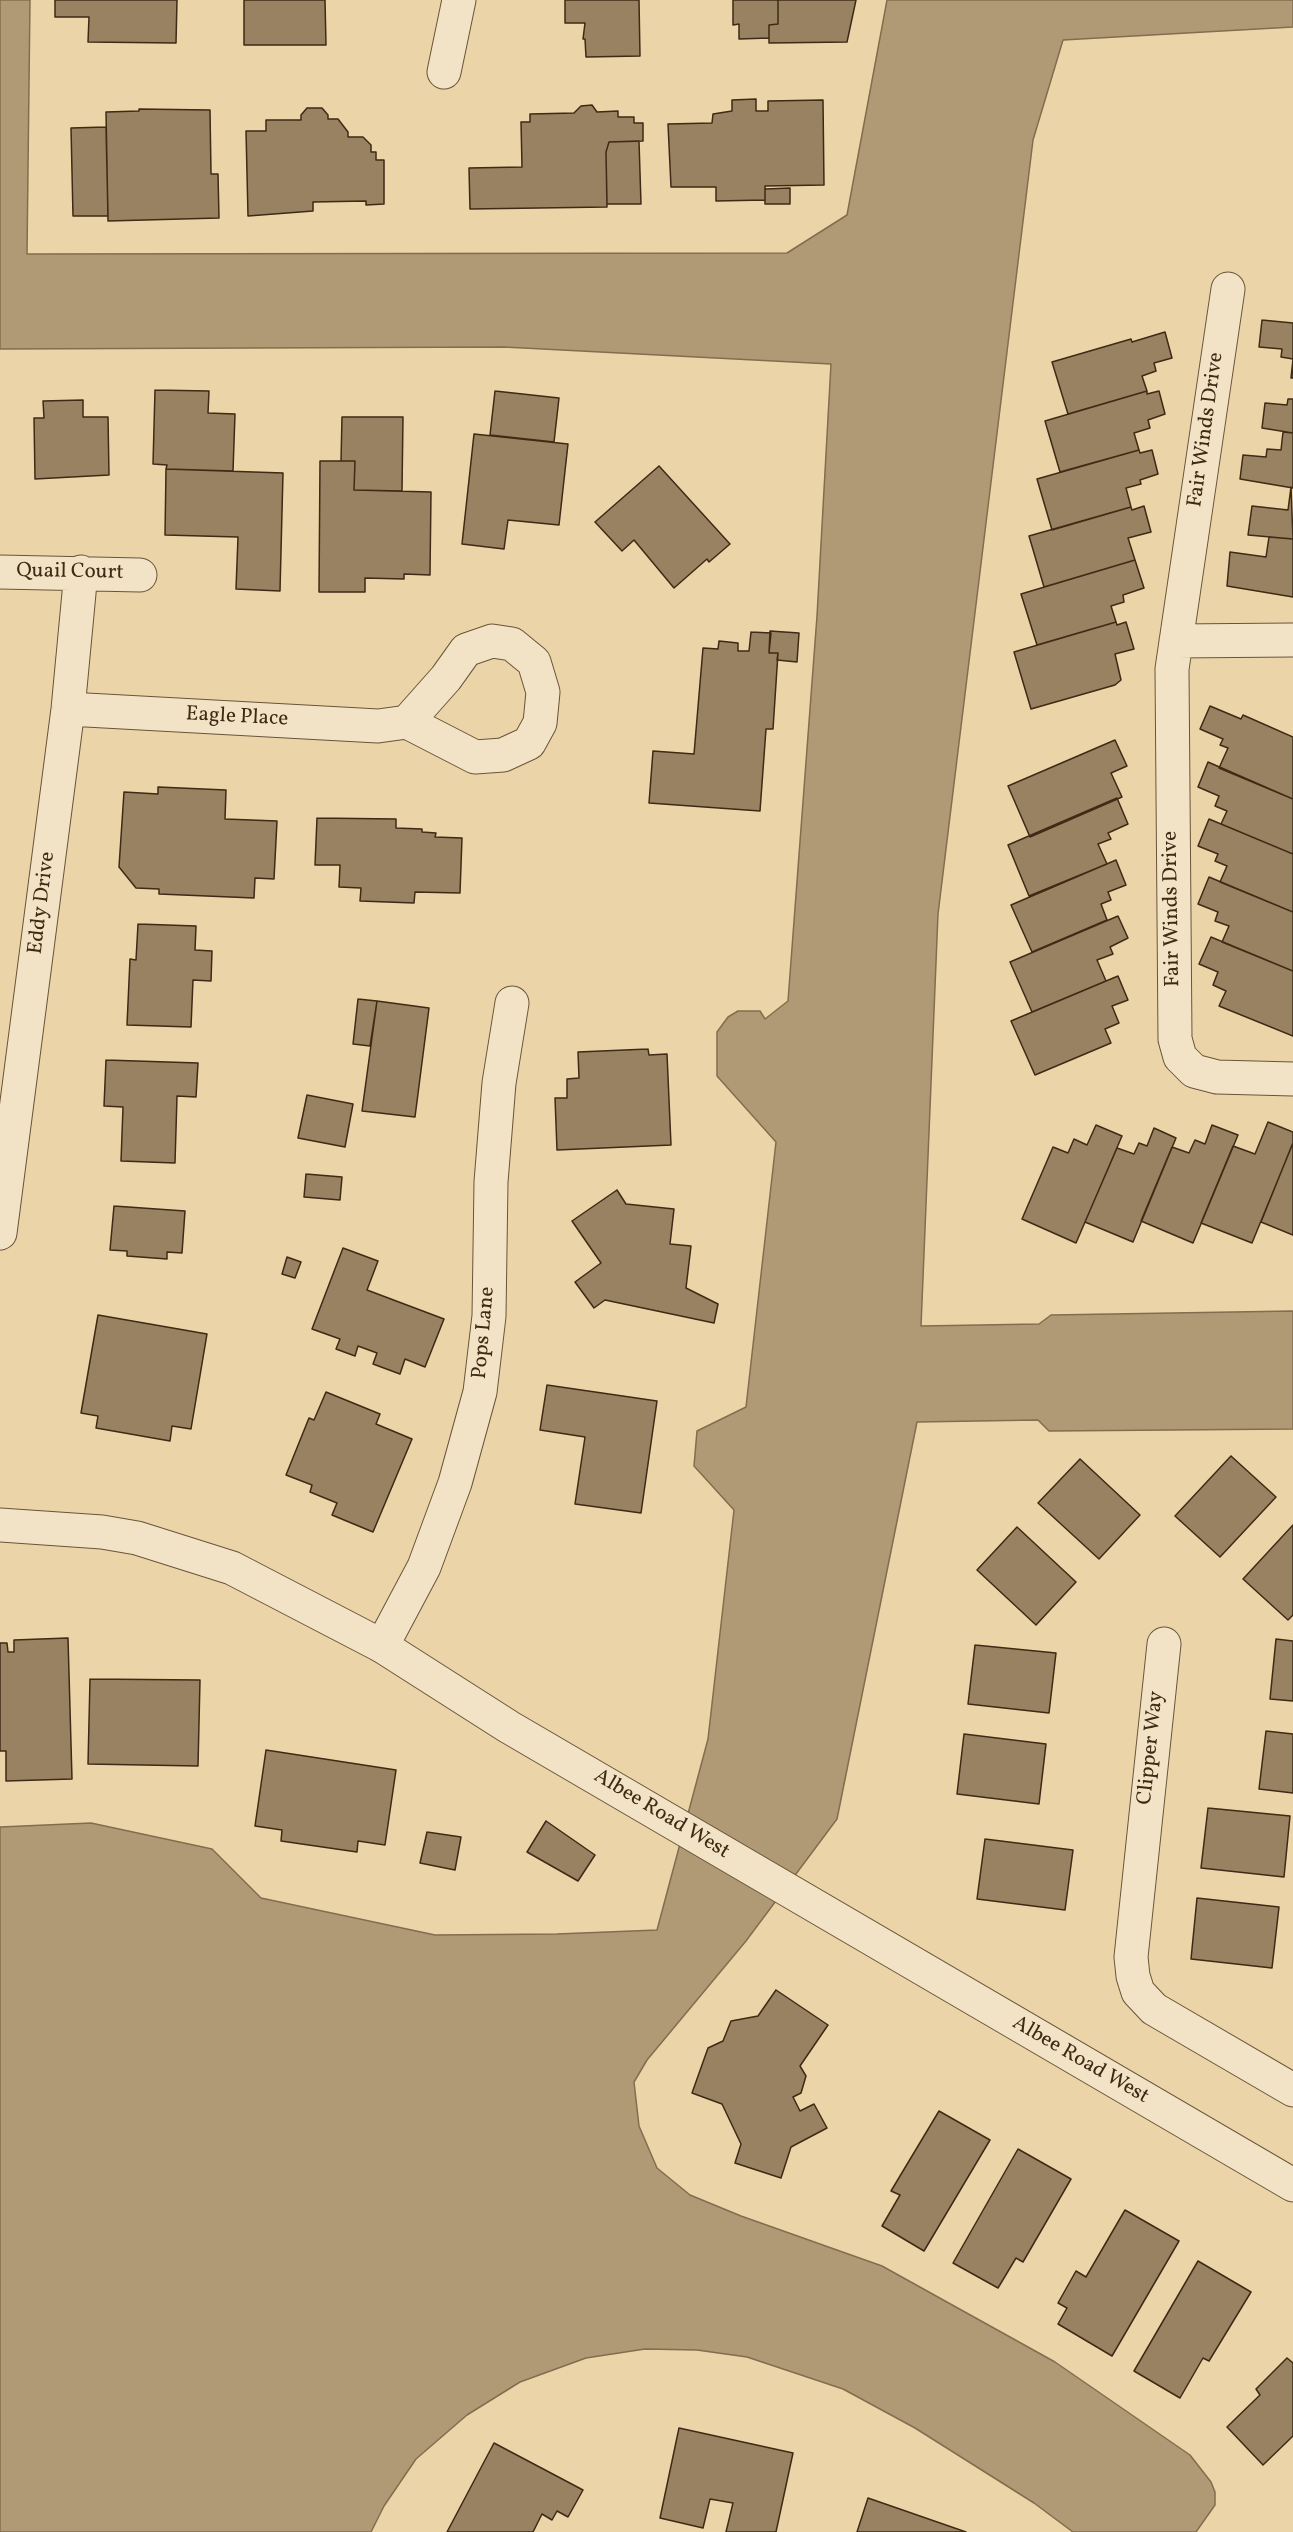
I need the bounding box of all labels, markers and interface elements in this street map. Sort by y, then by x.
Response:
street label: Fair Winds Drive [1184,351,1230,509]
street label: Quail Court [16,559,124,587]
street label: Eagle Place [185,703,289,733]
street label: Fair Winds Drive [1159,831,1187,987]
street label: Eddy Drive [24,850,62,956]
street label: Pops Lane [468,1286,502,1380]
street label: Clipper Way [1134,1690,1170,1806]
street label: Albee Road West [589,1765,733,1865]
street label: Albee Road West [1007,2012,1153,2110]

